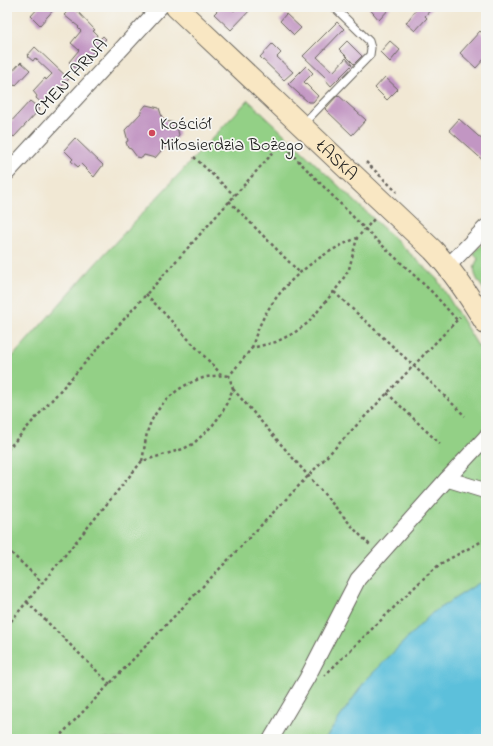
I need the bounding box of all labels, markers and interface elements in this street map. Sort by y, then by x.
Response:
street label: CMENTARNA [28,33,115,123]
place label: Kościół Miłosierdzia Bożego [160,112,303,160]
marker: Kościół Miłosierdzia Bożego [147,128,157,138]
street label: ŁASKA [308,134,363,187]

